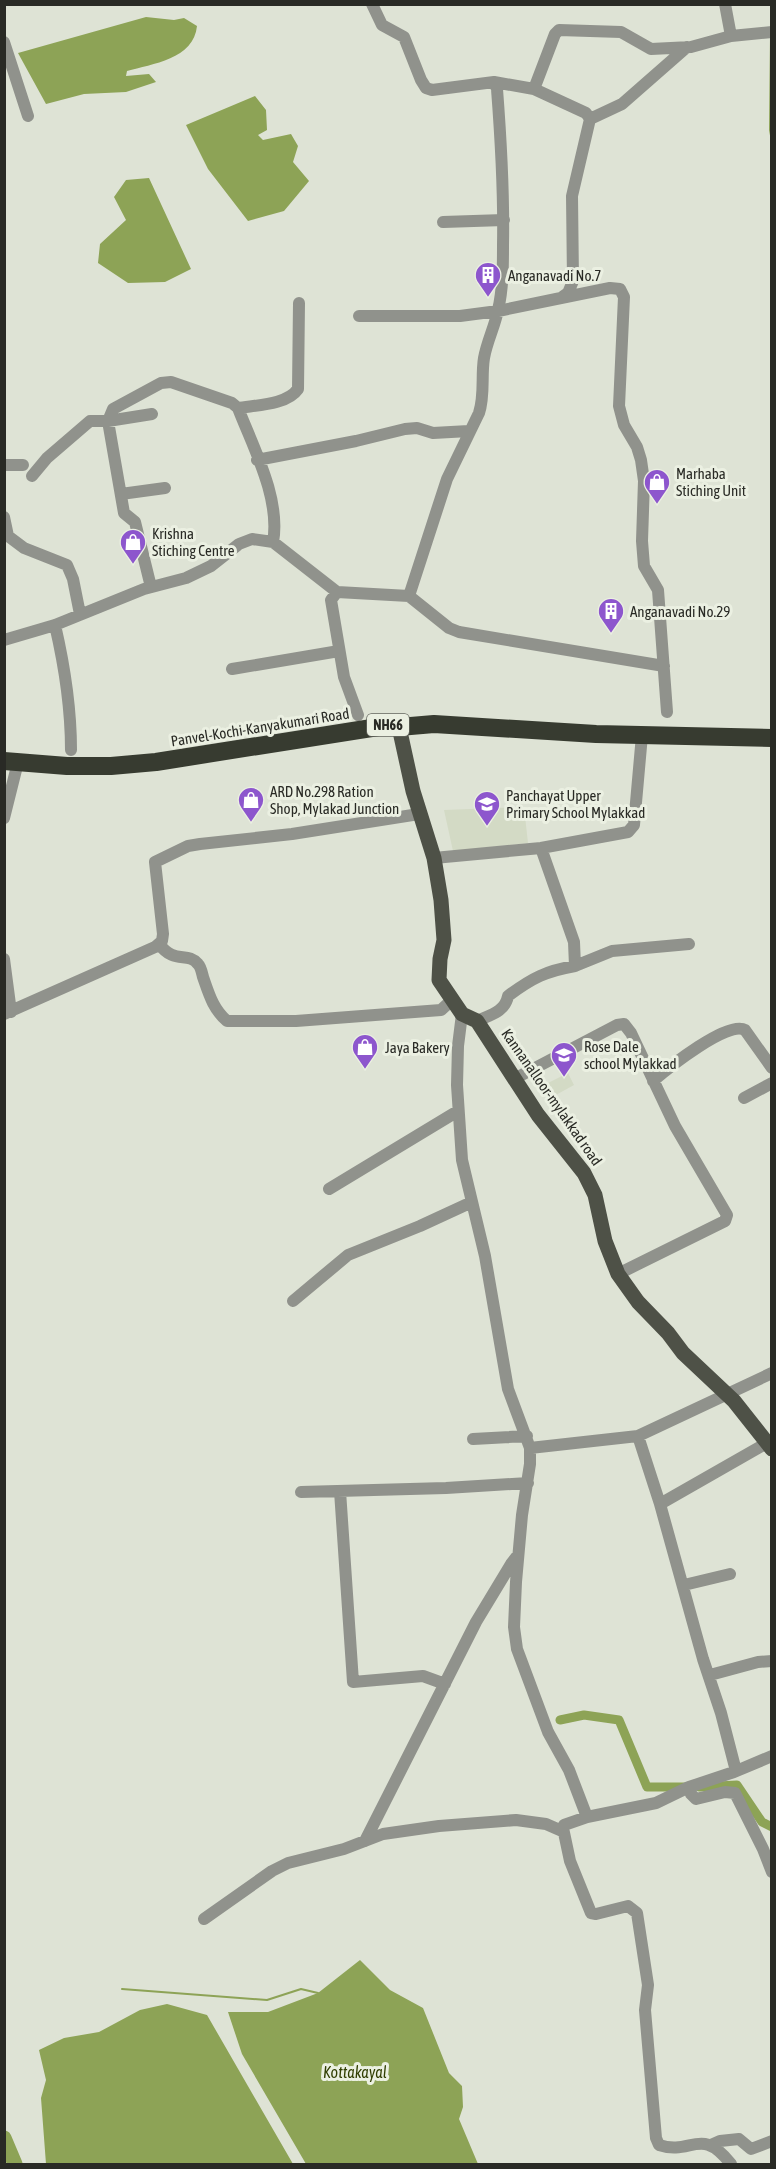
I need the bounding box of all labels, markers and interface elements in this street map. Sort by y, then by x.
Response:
building icon: Anganavadi No.7 [473,260,503,298]
place label: Anganavadi No.7 [508,267,601,284]
place label: Marhaba Stiching Unit [676,465,746,499]
shop icon: Marhaba Stiching Unit [642,467,672,505]
place label: Krishna Stiching Centre [152,525,235,559]
shop icon: Krishna Stiching Centre [118,527,148,565]
building icon: Anganavadi No.29 [596,596,626,634]
place label: Anganavadi No.29 [630,603,730,620]
street label: Panvel-Kochi-Kanyakumari Road [170,704,350,750]
road number: NH66 [367,714,409,736]
place label: ARD No.298 Ration Shop, Mylakad Junction [270,783,399,817]
shop icon: ARD No.298 Ration Shop, Mylakad Junction [236,785,266,823]
place label: Panchayat Upper Primary School Mylakkad [506,787,645,821]
school or university icon: Panchayat Upper Primary School Mylakkad [472,789,502,827]
street label: Kannanalloor-mylakkad road [498,1025,606,1169]
shop icon: Jaya Bakery [350,1032,380,1070]
place label: Rose Dale school Mylakkad [584,1038,677,1072]
place label: Jaya Bakery [385,1039,450,1056]
school or university icon: Rose Dale school Mylakkad [549,1040,579,1078]
water label: Kottakayal [323,2063,387,2082]

